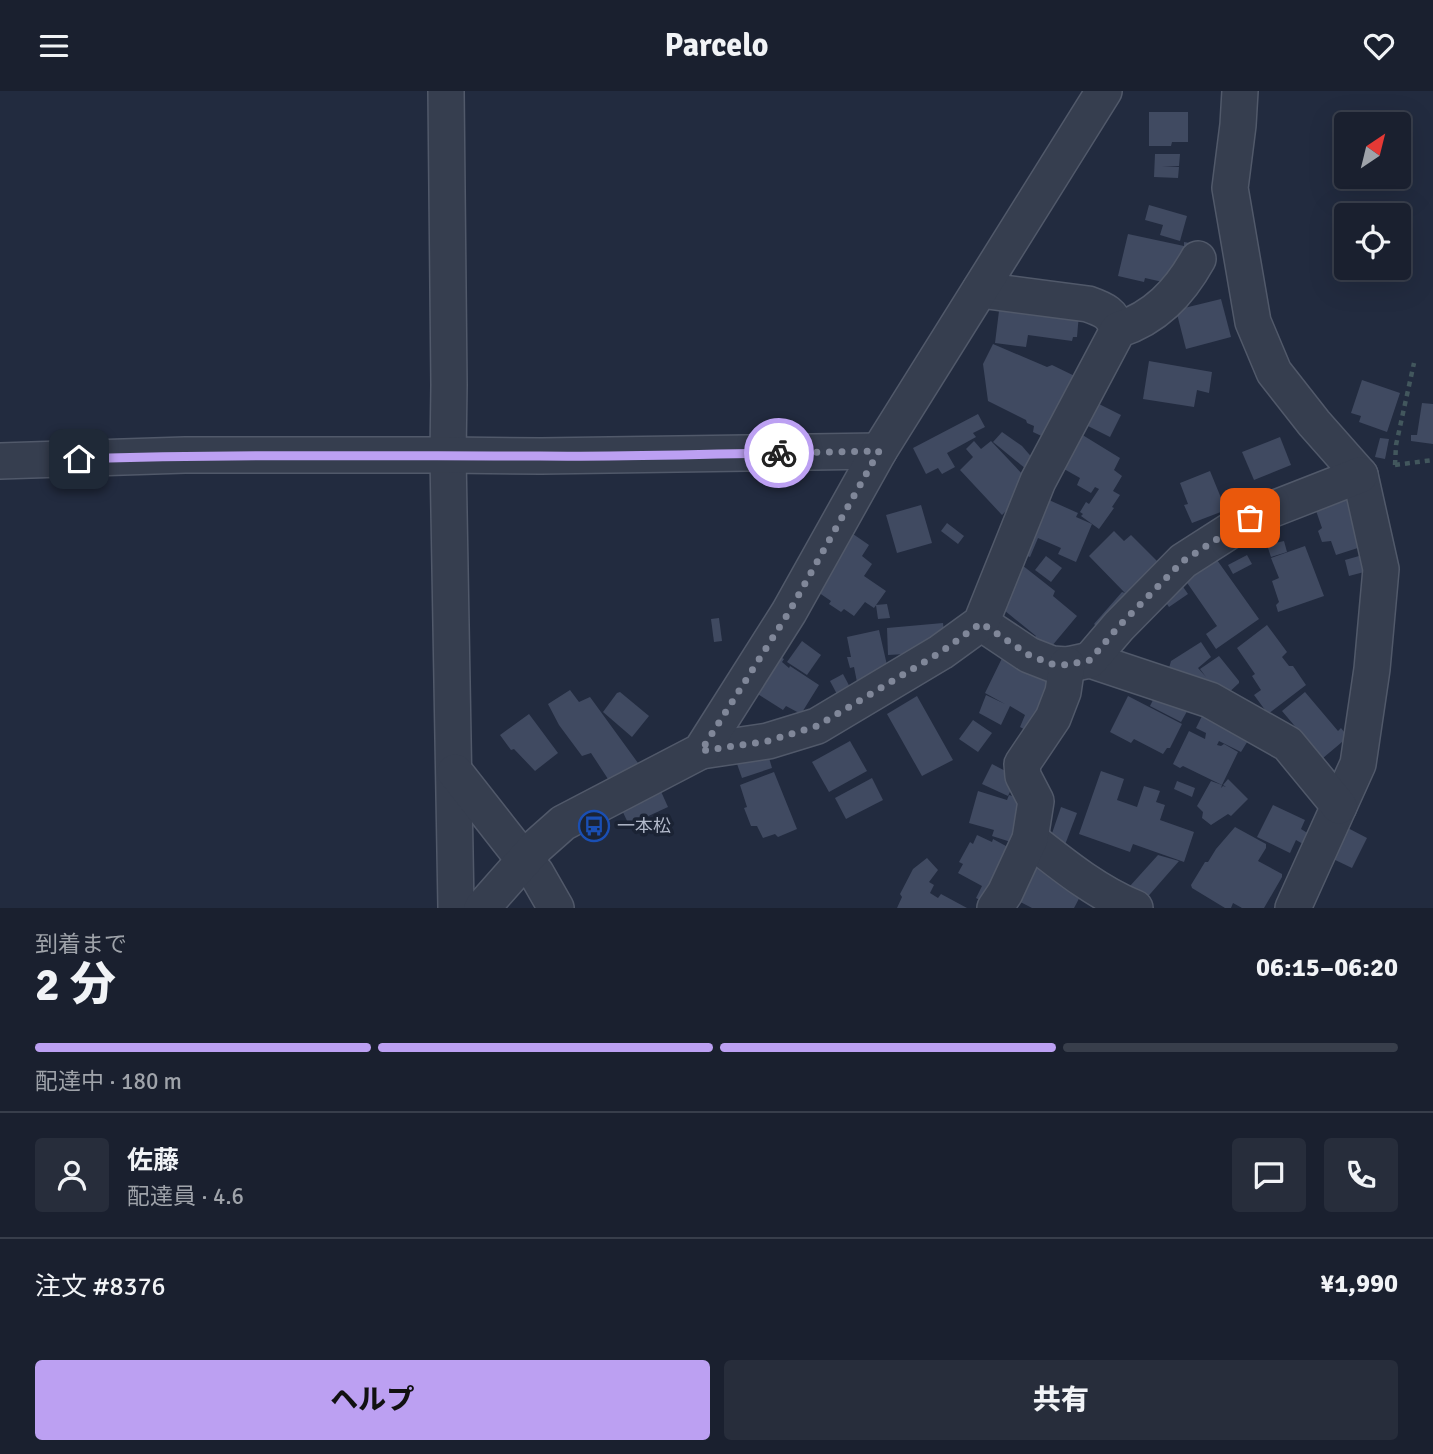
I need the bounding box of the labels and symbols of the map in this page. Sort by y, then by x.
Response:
north arrow [1334,112,1410,189]
courier [744,418,814,488]
pin [49,429,109,489]
pin [1220,488,1280,548]
bus stop icon: 一本松 [577,809,611,843]
place label: 一本松 [617,815,671,837]

